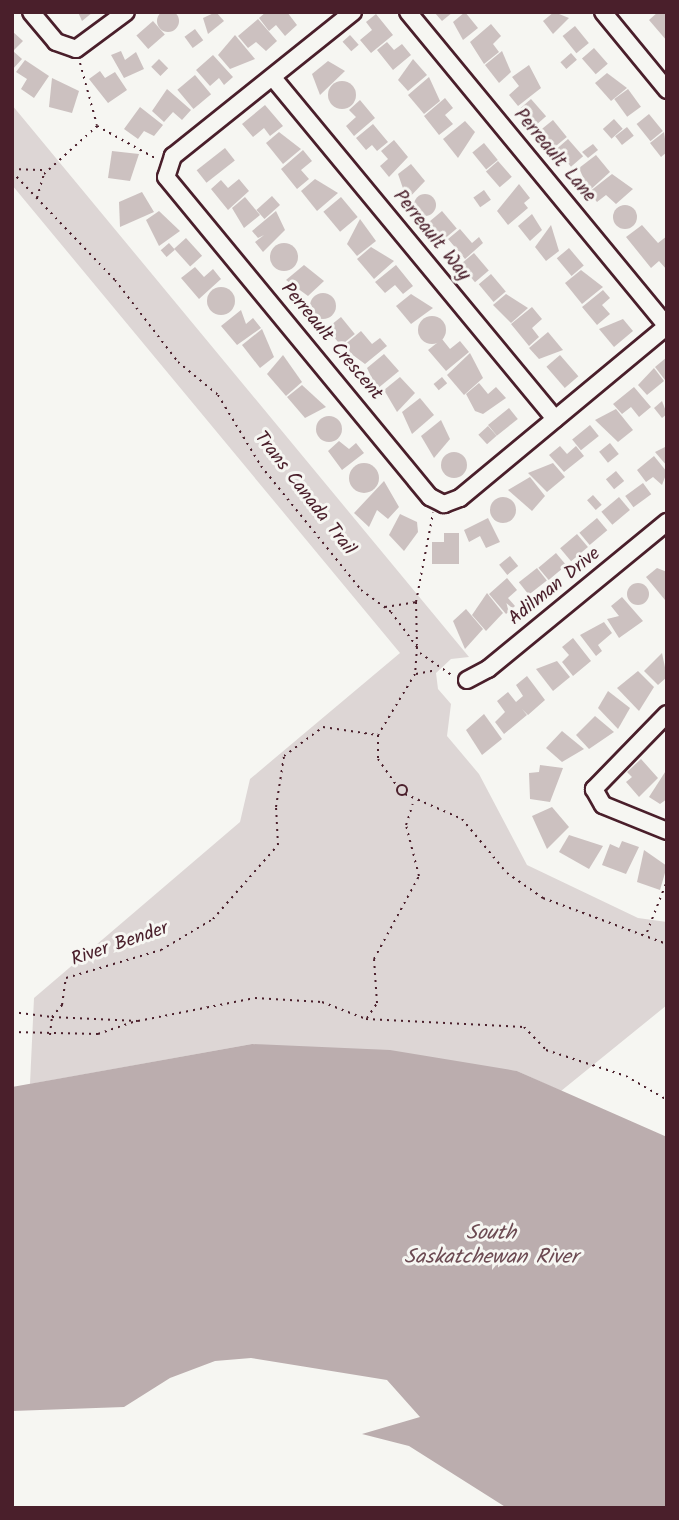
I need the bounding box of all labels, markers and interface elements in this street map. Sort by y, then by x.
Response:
street label: Perreault Lane [508,104,600,208]
street label: Perreault Way [387,186,475,286]
street label: Perreault Crescent [275,279,387,405]
street label: Trans Canada Trail [249,427,359,561]
street label: Adilman Drive [504,543,606,631]
street label: River Bender [68,918,172,972]
water label: South Saskatchewan River [404,1221,578,1271]

